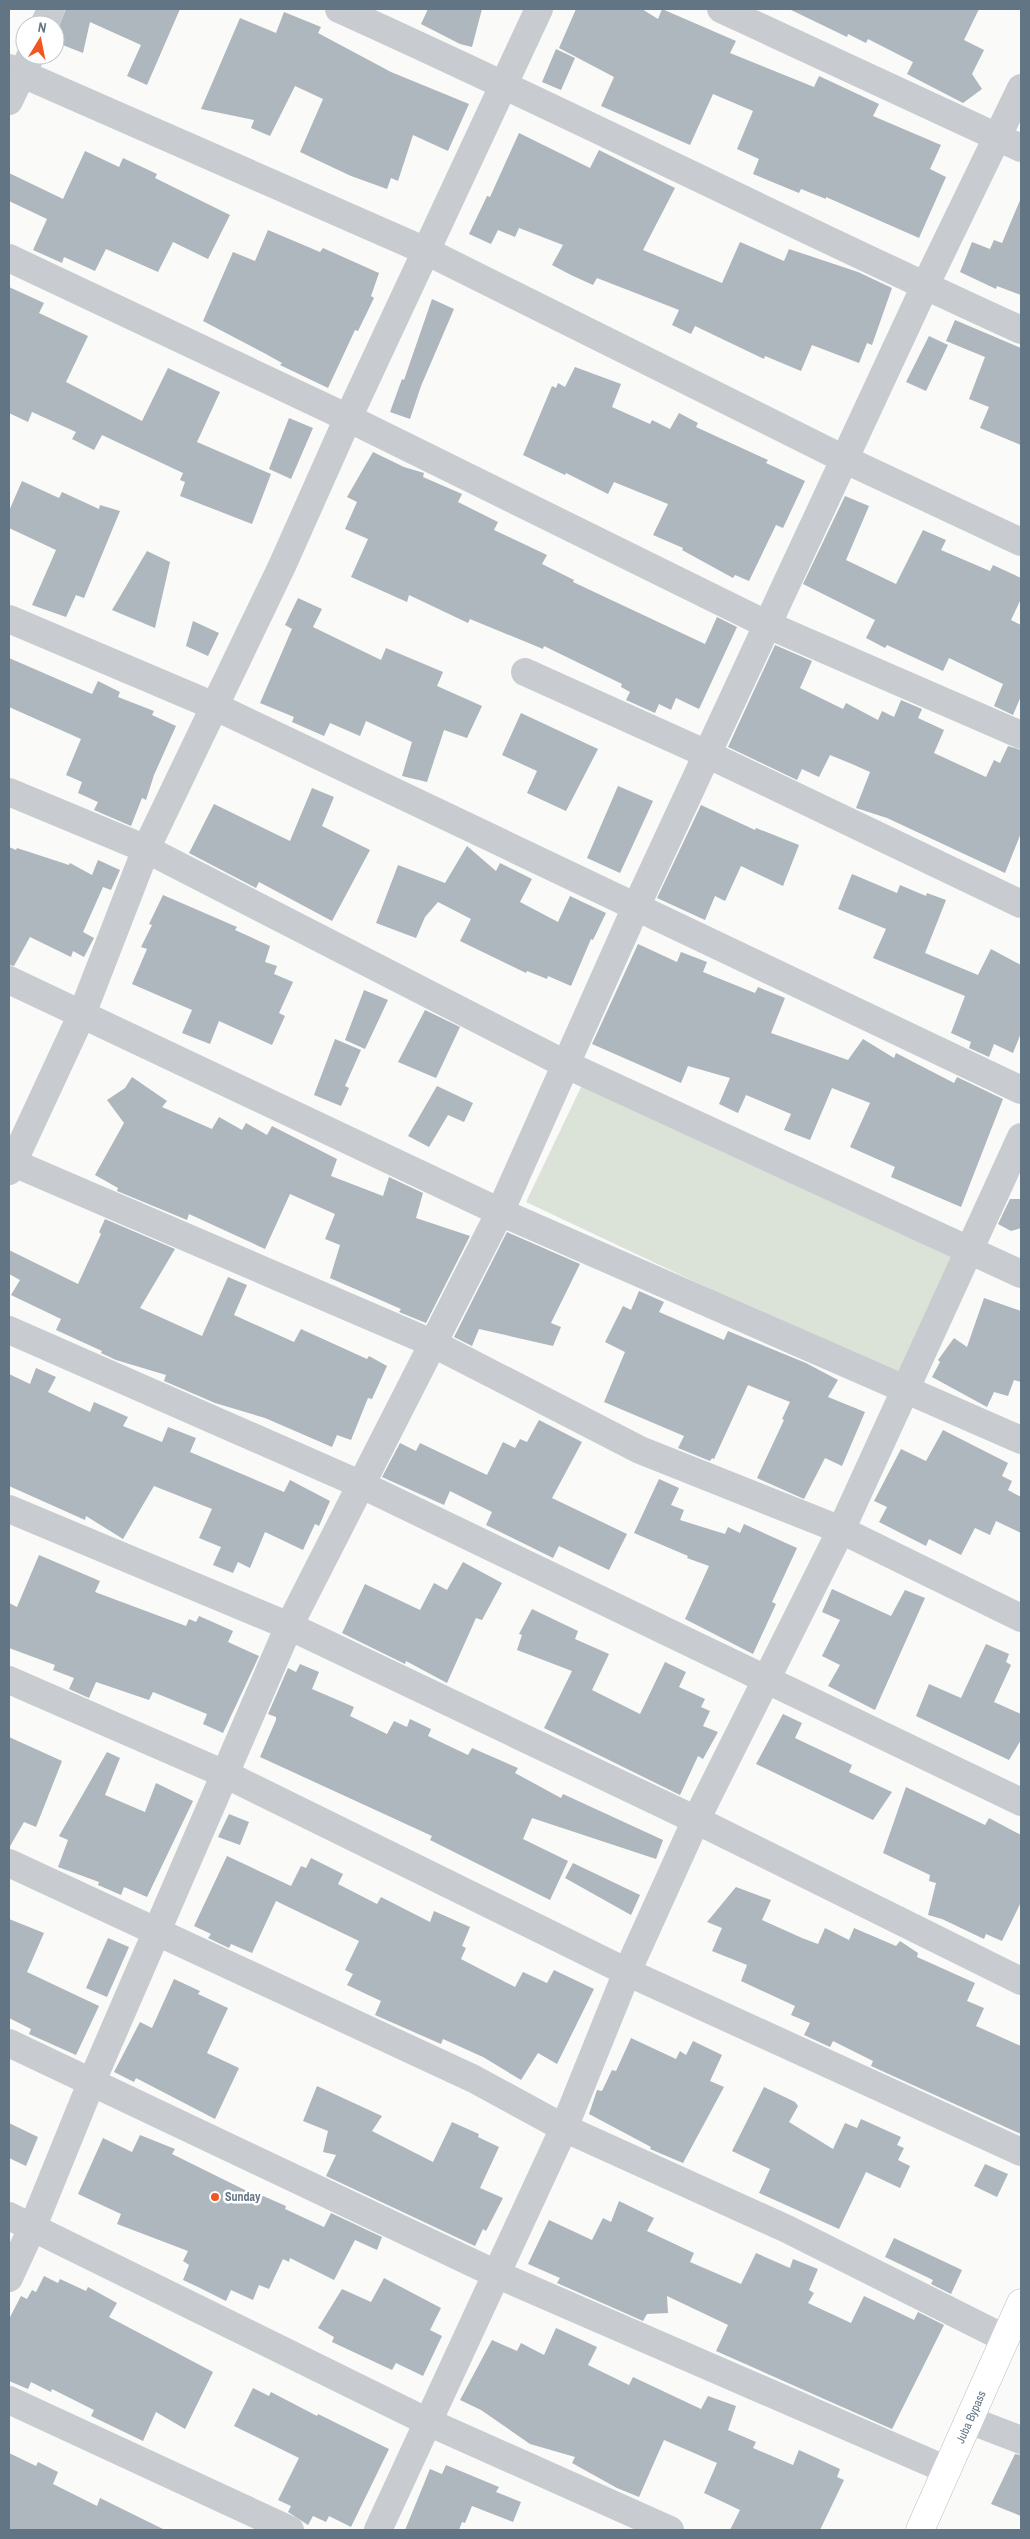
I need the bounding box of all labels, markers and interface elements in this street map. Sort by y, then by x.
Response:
north arrow [15,15,65,65]
text: N [37,18,48,37]
place label: Sunday [225,2189,261,2205]
marker: Sunday [209,2191,221,2203]
street label: Juba Bypass [952,2388,990,2446]

